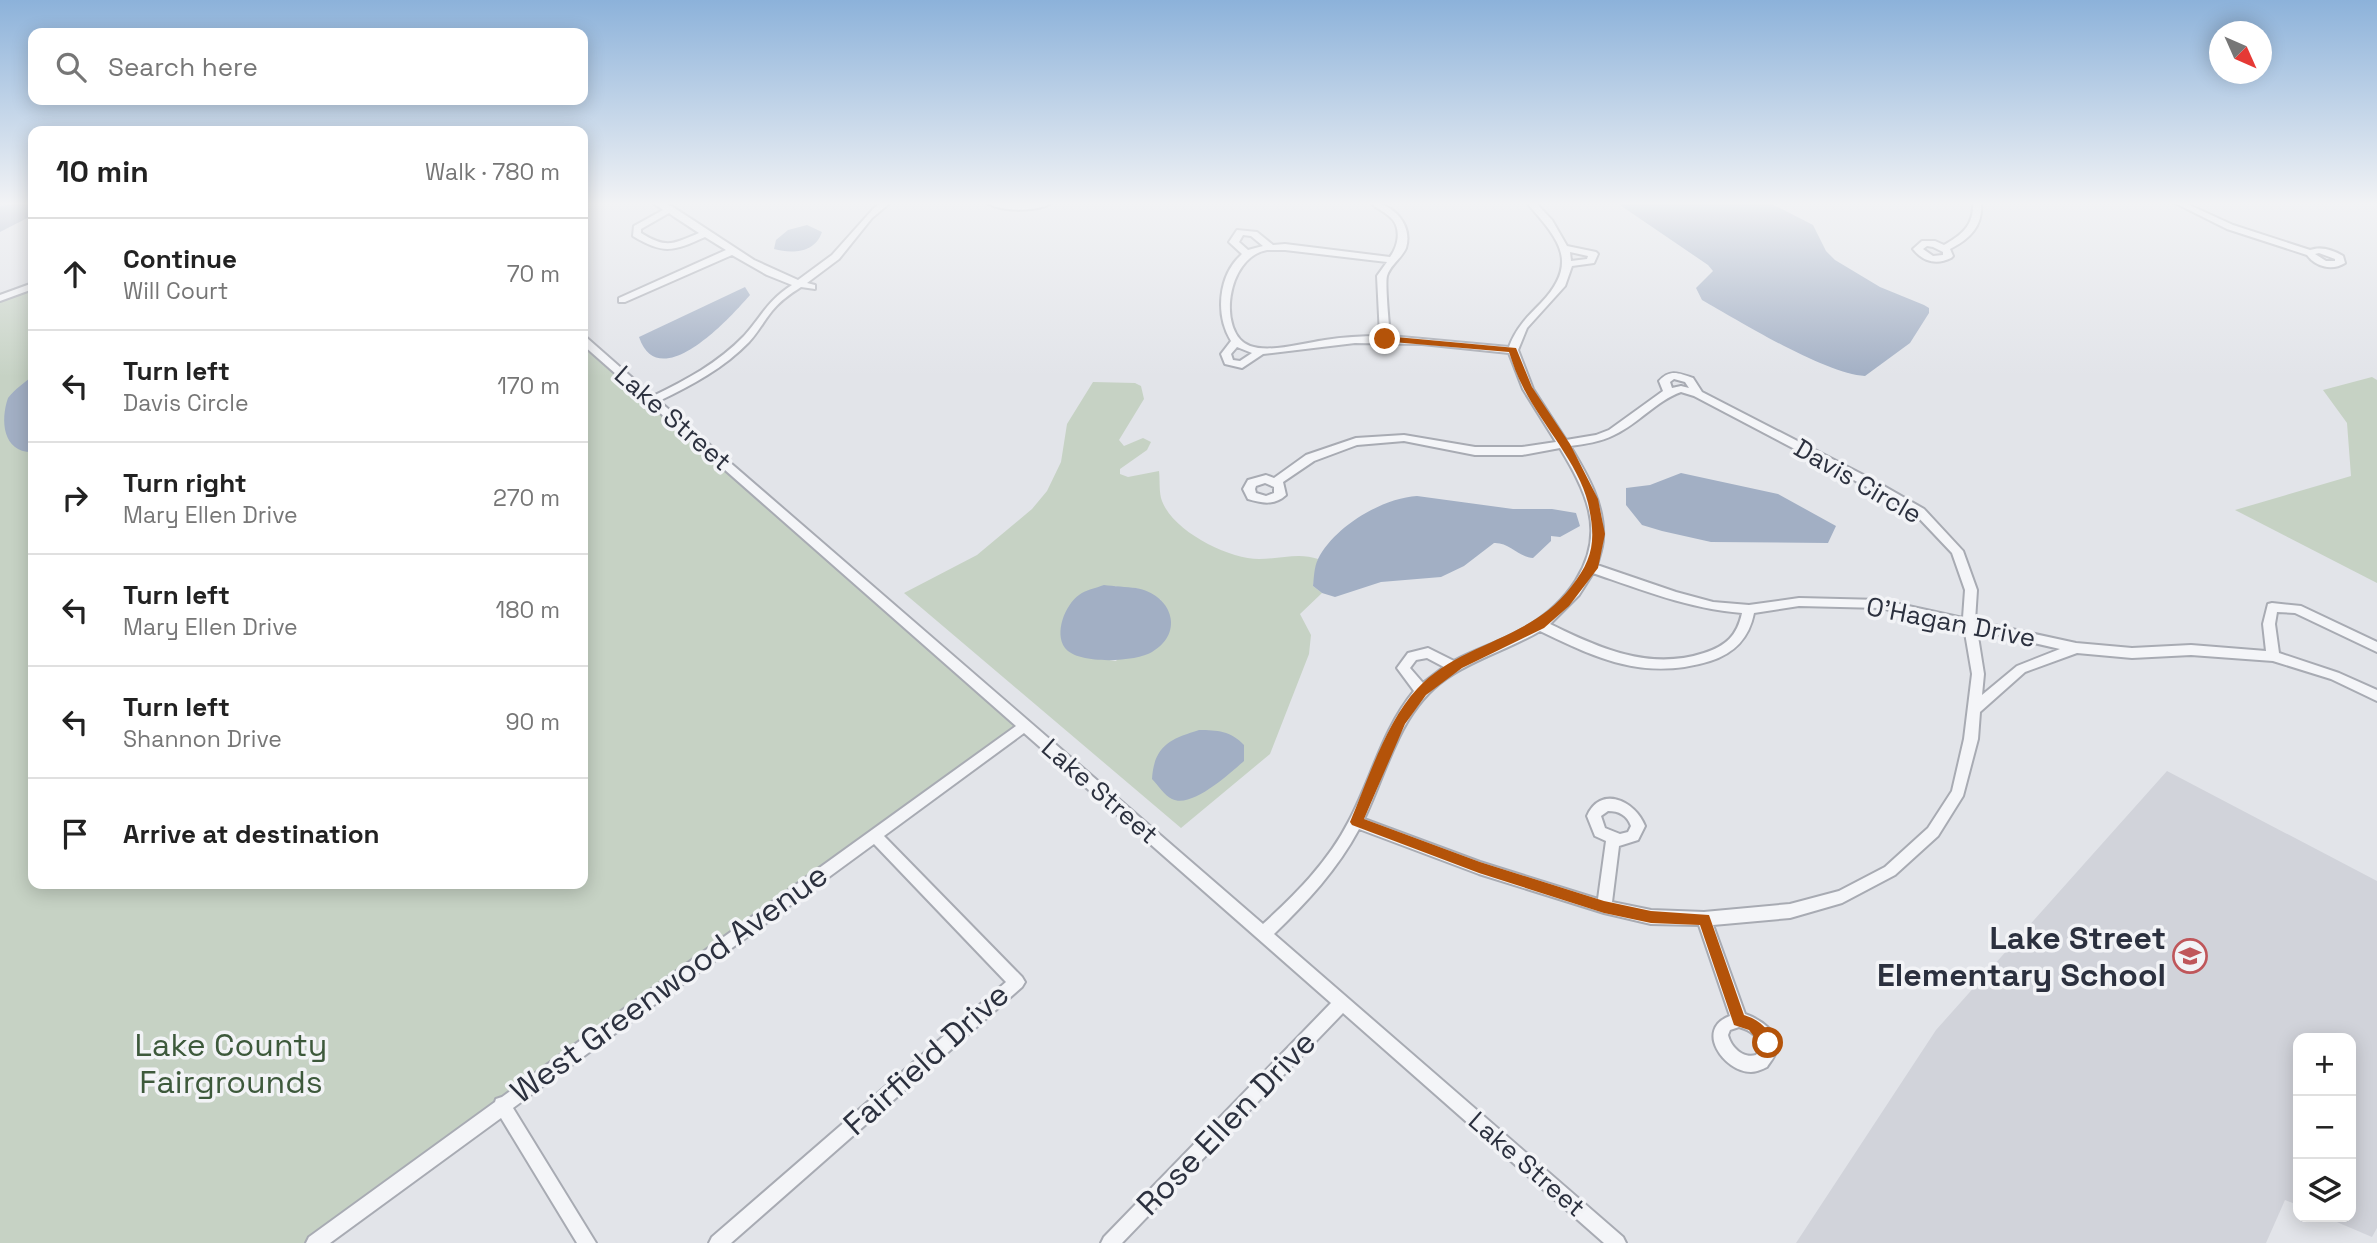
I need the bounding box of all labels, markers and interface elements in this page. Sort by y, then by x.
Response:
north arrow [2209,21,2272,84]
search box [28,28,588,105]
icon: search [52,48,90,86]
text: Search here [108,50,258,84]
text: 10 min [56,152,149,191]
text: Walk · 780 m [425,157,560,187]
text: Continue [123,242,237,276]
icon: ahead [56,255,94,293]
text: 70 m [507,259,560,289]
text: Will Court [123,276,228,306]
route end [1369,323,1400,354]
text: Turn left [123,354,230,388]
street label: Lake Street [608,358,738,478]
icon: left [56,367,94,405]
text: 170 m [497,371,560,401]
text: Davis Circle [123,388,249,418]
street label: Davis Circle [1788,431,1928,531]
text: Turn right [123,466,247,500]
icon: right [56,479,94,517]
text: 270 m [493,483,560,513]
text: Mary Ellen Drive [123,500,298,530]
text: Turn left [123,578,230,612]
street label: O'Hagan Drive [1863,589,2039,655]
icon: left [56,591,94,629]
text: 180 m [496,595,560,625]
text: Mary Ellen Drive [123,612,298,642]
text: Turn left [123,690,230,724]
icon: left [56,703,94,741]
text: 90 m [505,707,560,737]
text: Shannon Drive [123,724,282,754]
street label: Lake Street [1035,731,1165,851]
icon: arrive [56,815,94,853]
text: Arrive at destination [123,817,380,851]
street label: West Greenwood Avenue [503,854,835,1112]
place label: Lake Street Elementary School [1877,918,2166,995]
school or university icon: Lake Street Elementary School [2171,937,2209,975]
street label: Fairfield Drive [835,974,1017,1144]
street label: Rose Ellen Drive [1128,1022,1324,1224]
park label: Lake County Fairgrounds [135,1025,327,1102]
route start [1752,1027,1783,1058]
map controls [2293,1033,2356,1222]
button: + [2293,1033,2356,1096]
button: − [2293,1096,2356,1159]
street label: Lake Street [1462,1104,1592,1224]
button: layers [2293,1159,2356,1222]

